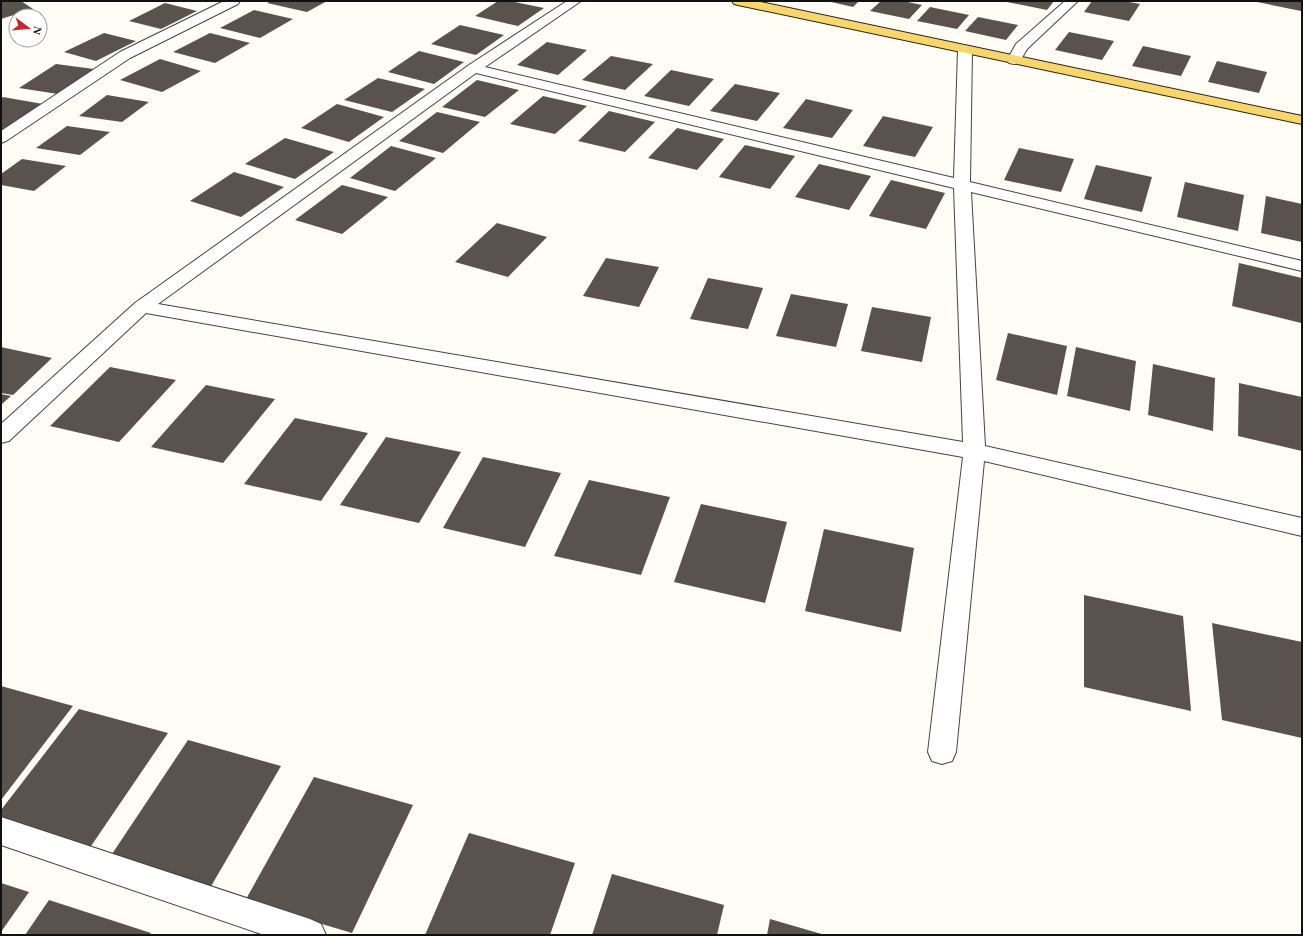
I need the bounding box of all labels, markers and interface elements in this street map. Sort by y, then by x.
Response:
north arrow [8,8,48,48]
text: N [31,25,44,36]

